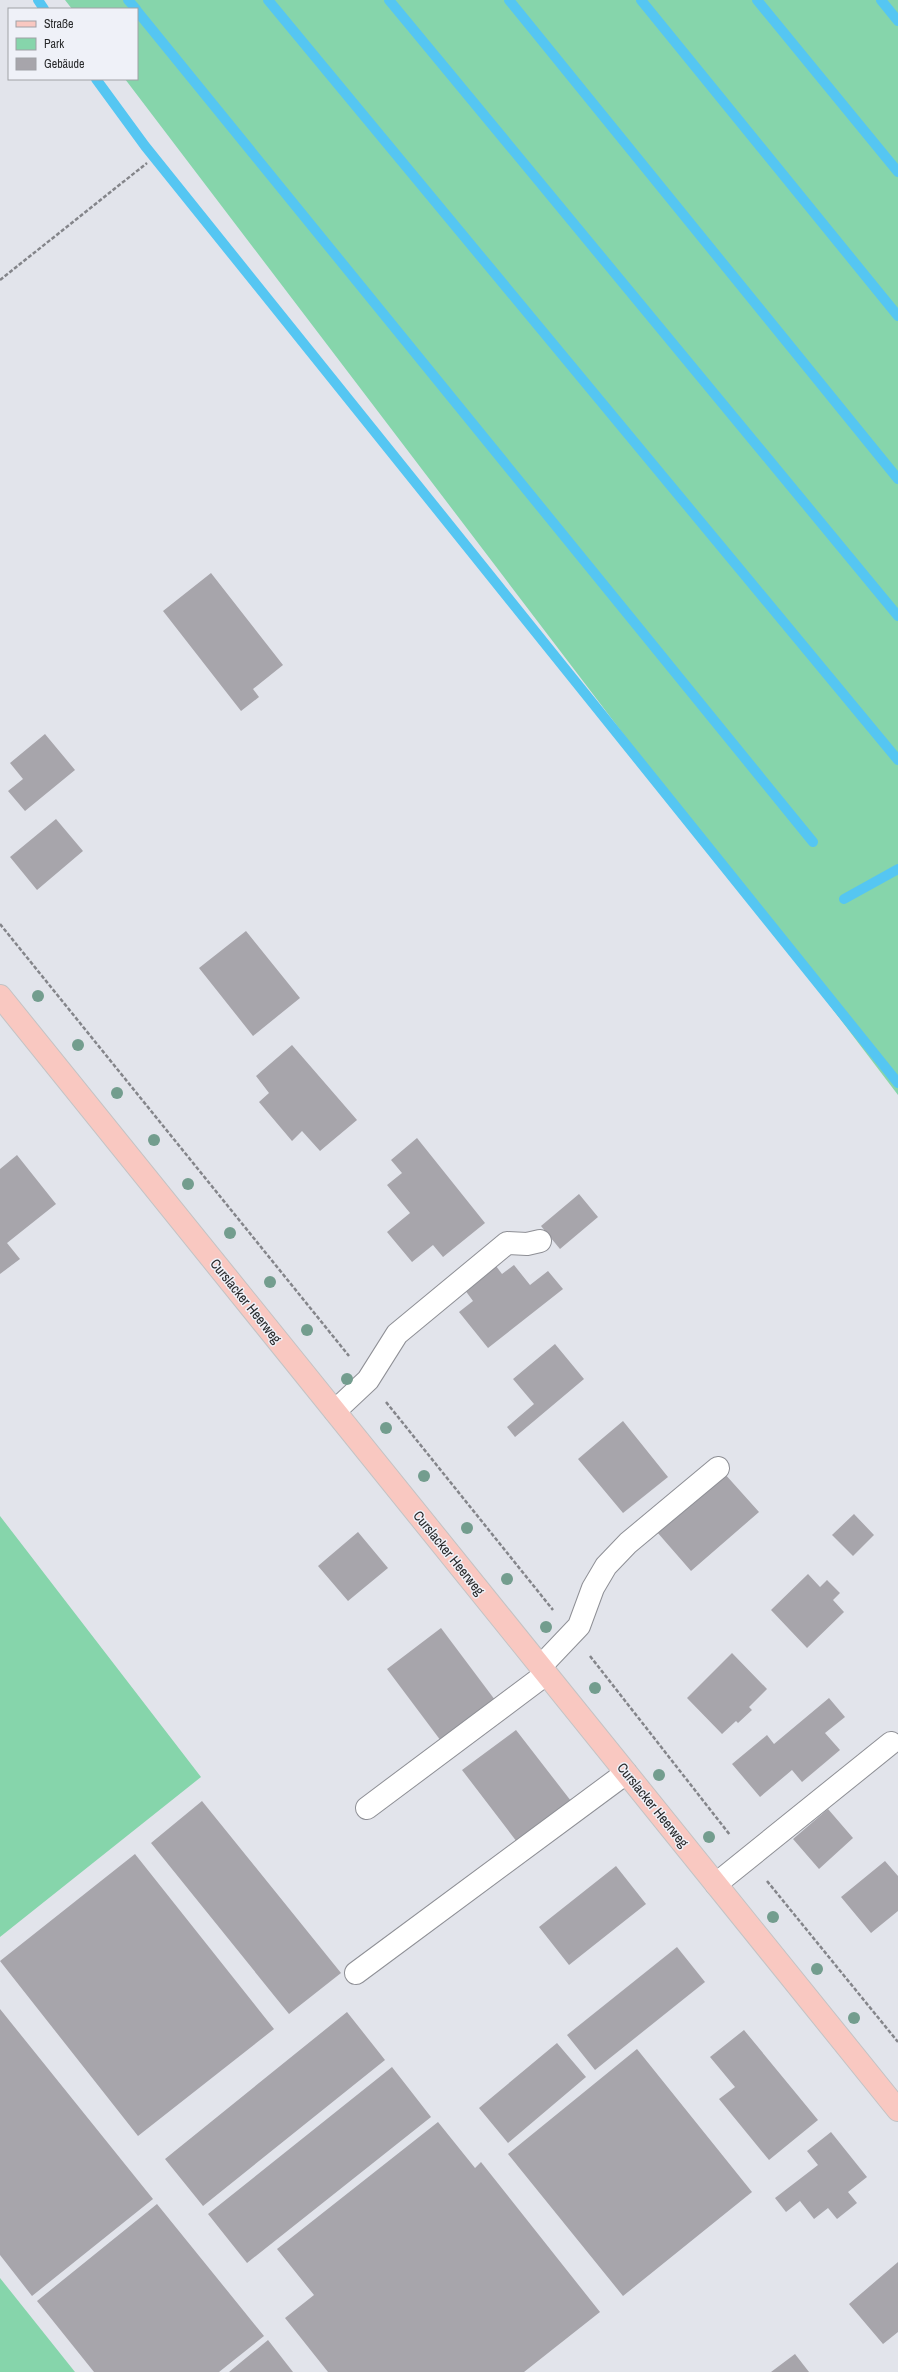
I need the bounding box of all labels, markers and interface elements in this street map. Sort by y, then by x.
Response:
legend [8,8,138,80]
text: Straße [44,16,74,32]
text: Park [44,36,64,52]
text: Gebäude [44,56,85,72]
street label: Curslacker Heerweg [206,1255,286,1348]
street label: Curslacker Heerweg [409,1507,489,1600]
street label: Curslacker Heerweg [613,1759,693,1852]

